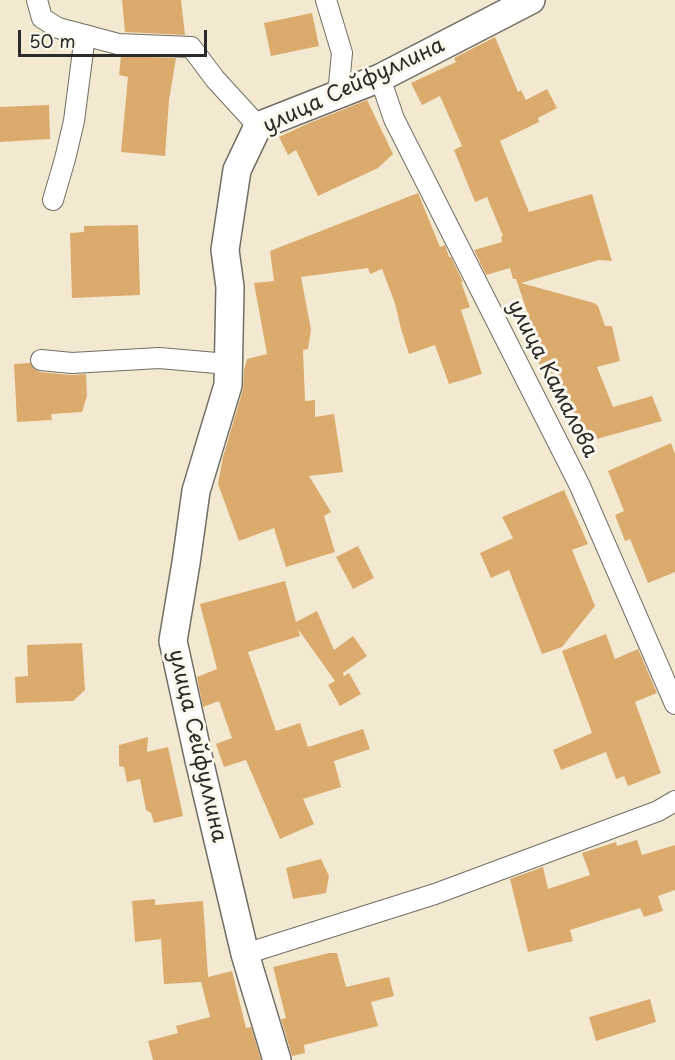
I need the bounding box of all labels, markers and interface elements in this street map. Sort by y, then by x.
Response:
scale bar [21,18,210,56]
text: 50 m [29,27,76,54]
street label: улица Сейфуллина [259,33,449,139]
street label: улица Камалова [501,296,603,462]
street label: улица Сейфуллина [163,647,231,845]

